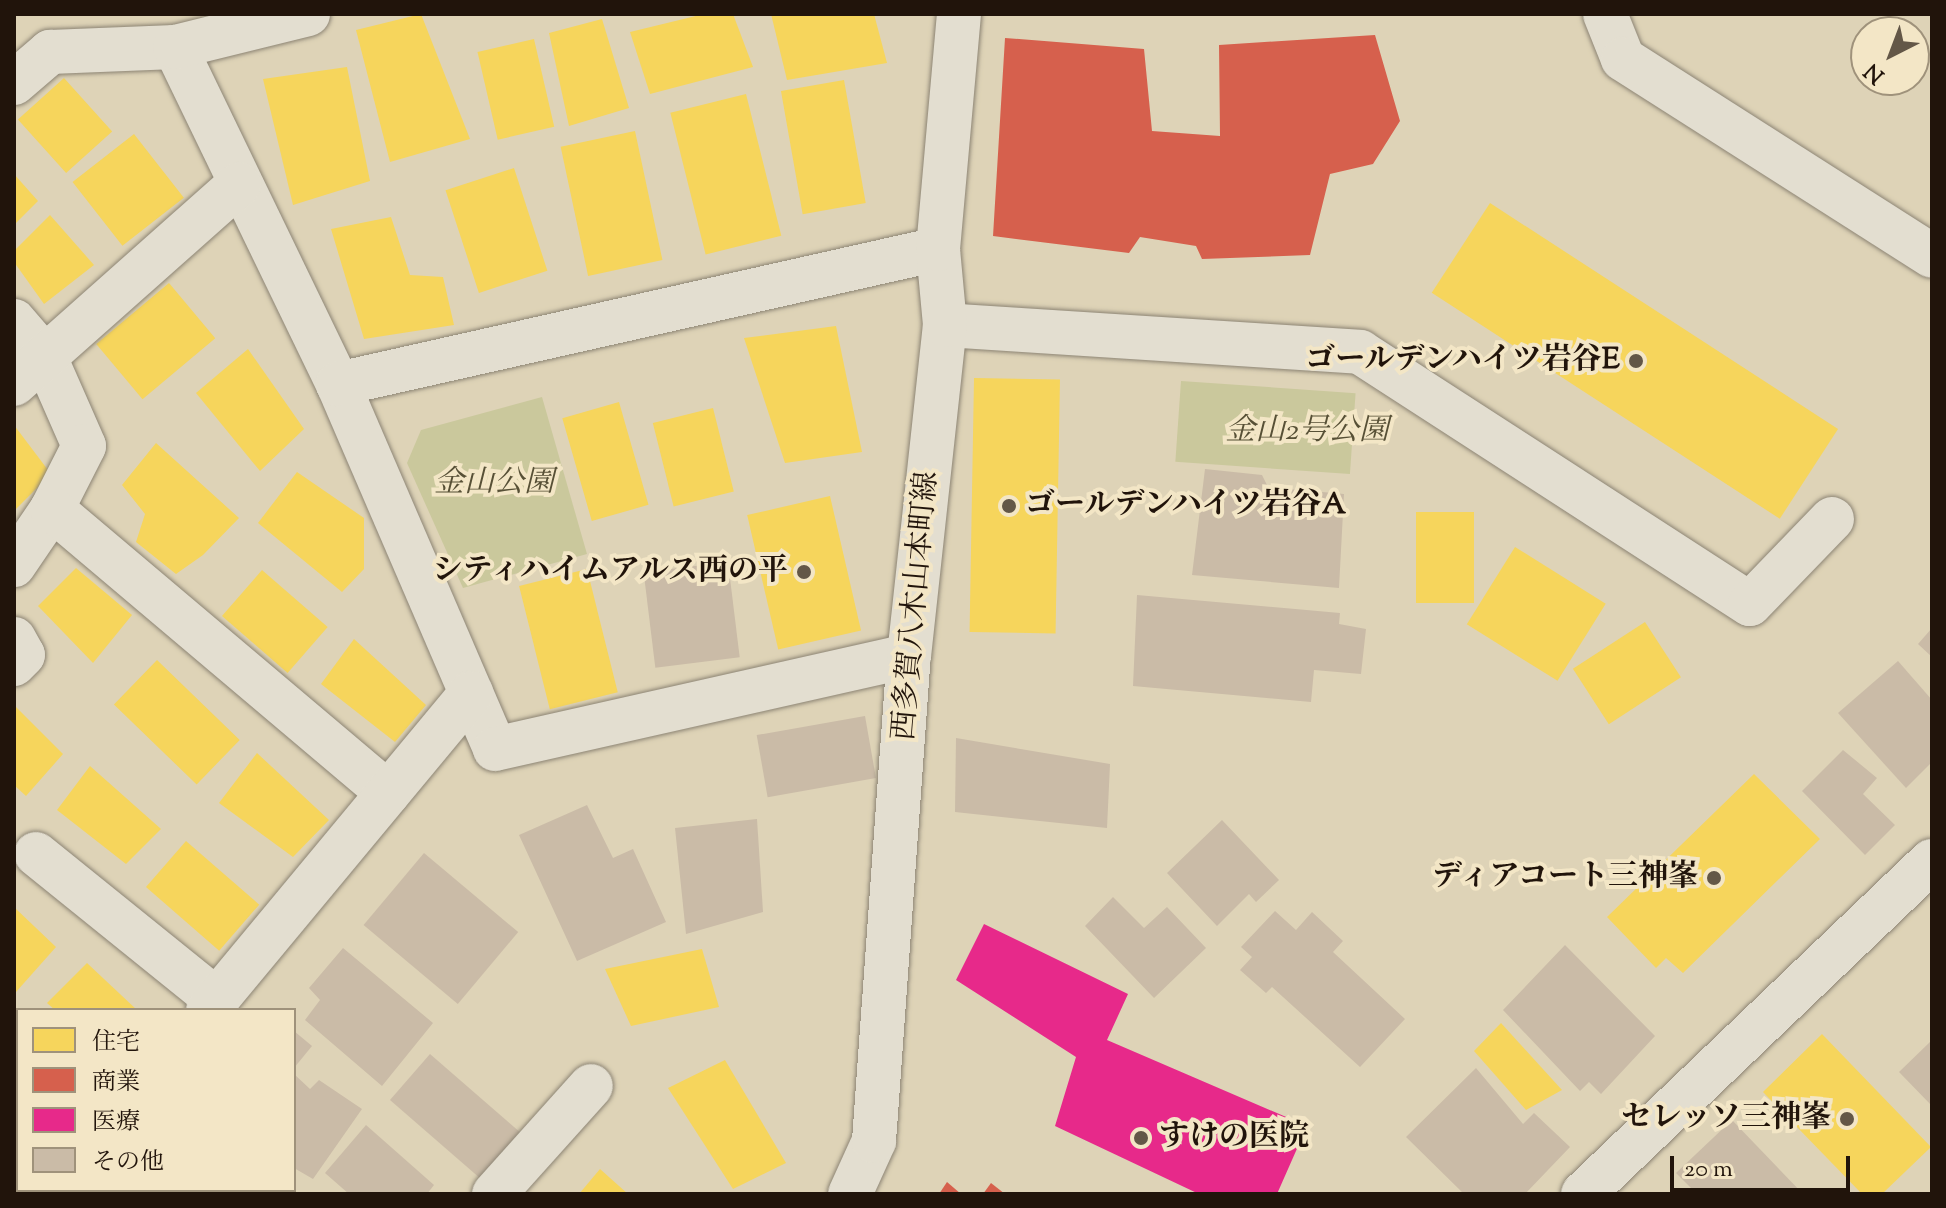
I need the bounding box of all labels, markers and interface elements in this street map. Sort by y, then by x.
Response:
north arrow [1850,16,1930,96]
text: N [1858,55,1893,90]
place label: ゴールデンハイツ岩谷E [1302,343,1620,379]
marker: ゴールデンハイツ岩谷E [1627,352,1645,370]
park label: 金山2号公園 [1225,414,1389,450]
park label: 金山公園 [434,466,554,502]
street label: 西多賀八木山本町線 [887,470,947,742]
place label: ゴールデンハイツ岩谷A [1025,488,1349,524]
marker: ゴールデンハイツ岩谷A [1000,497,1018,515]
place label: シティハイムアルス西の平 [428,554,788,590]
marker: シティハイムアルス西の平 [795,563,813,581]
place label: ディアコート三神峯 [1428,860,1698,896]
marker: ディアコート三神峯 [1705,869,1723,887]
legend [16,1008,296,1192]
text: 住宅 [92,1026,140,1060]
text: 商業 [92,1066,140,1100]
place label: セレッソ三神峯 [1621,1101,1831,1137]
text: 医療 [92,1106,140,1140]
marker: セレッソ三神峯 [1838,1110,1856,1128]
place label: すけの医院 [1159,1120,1309,1156]
marker: すけの医院 [1130,1127,1152,1149]
scale bar [1674,1140,1854,1190]
text: その他 [92,1146,164,1180]
text: 20 m [1684,1153,1733,1187]

